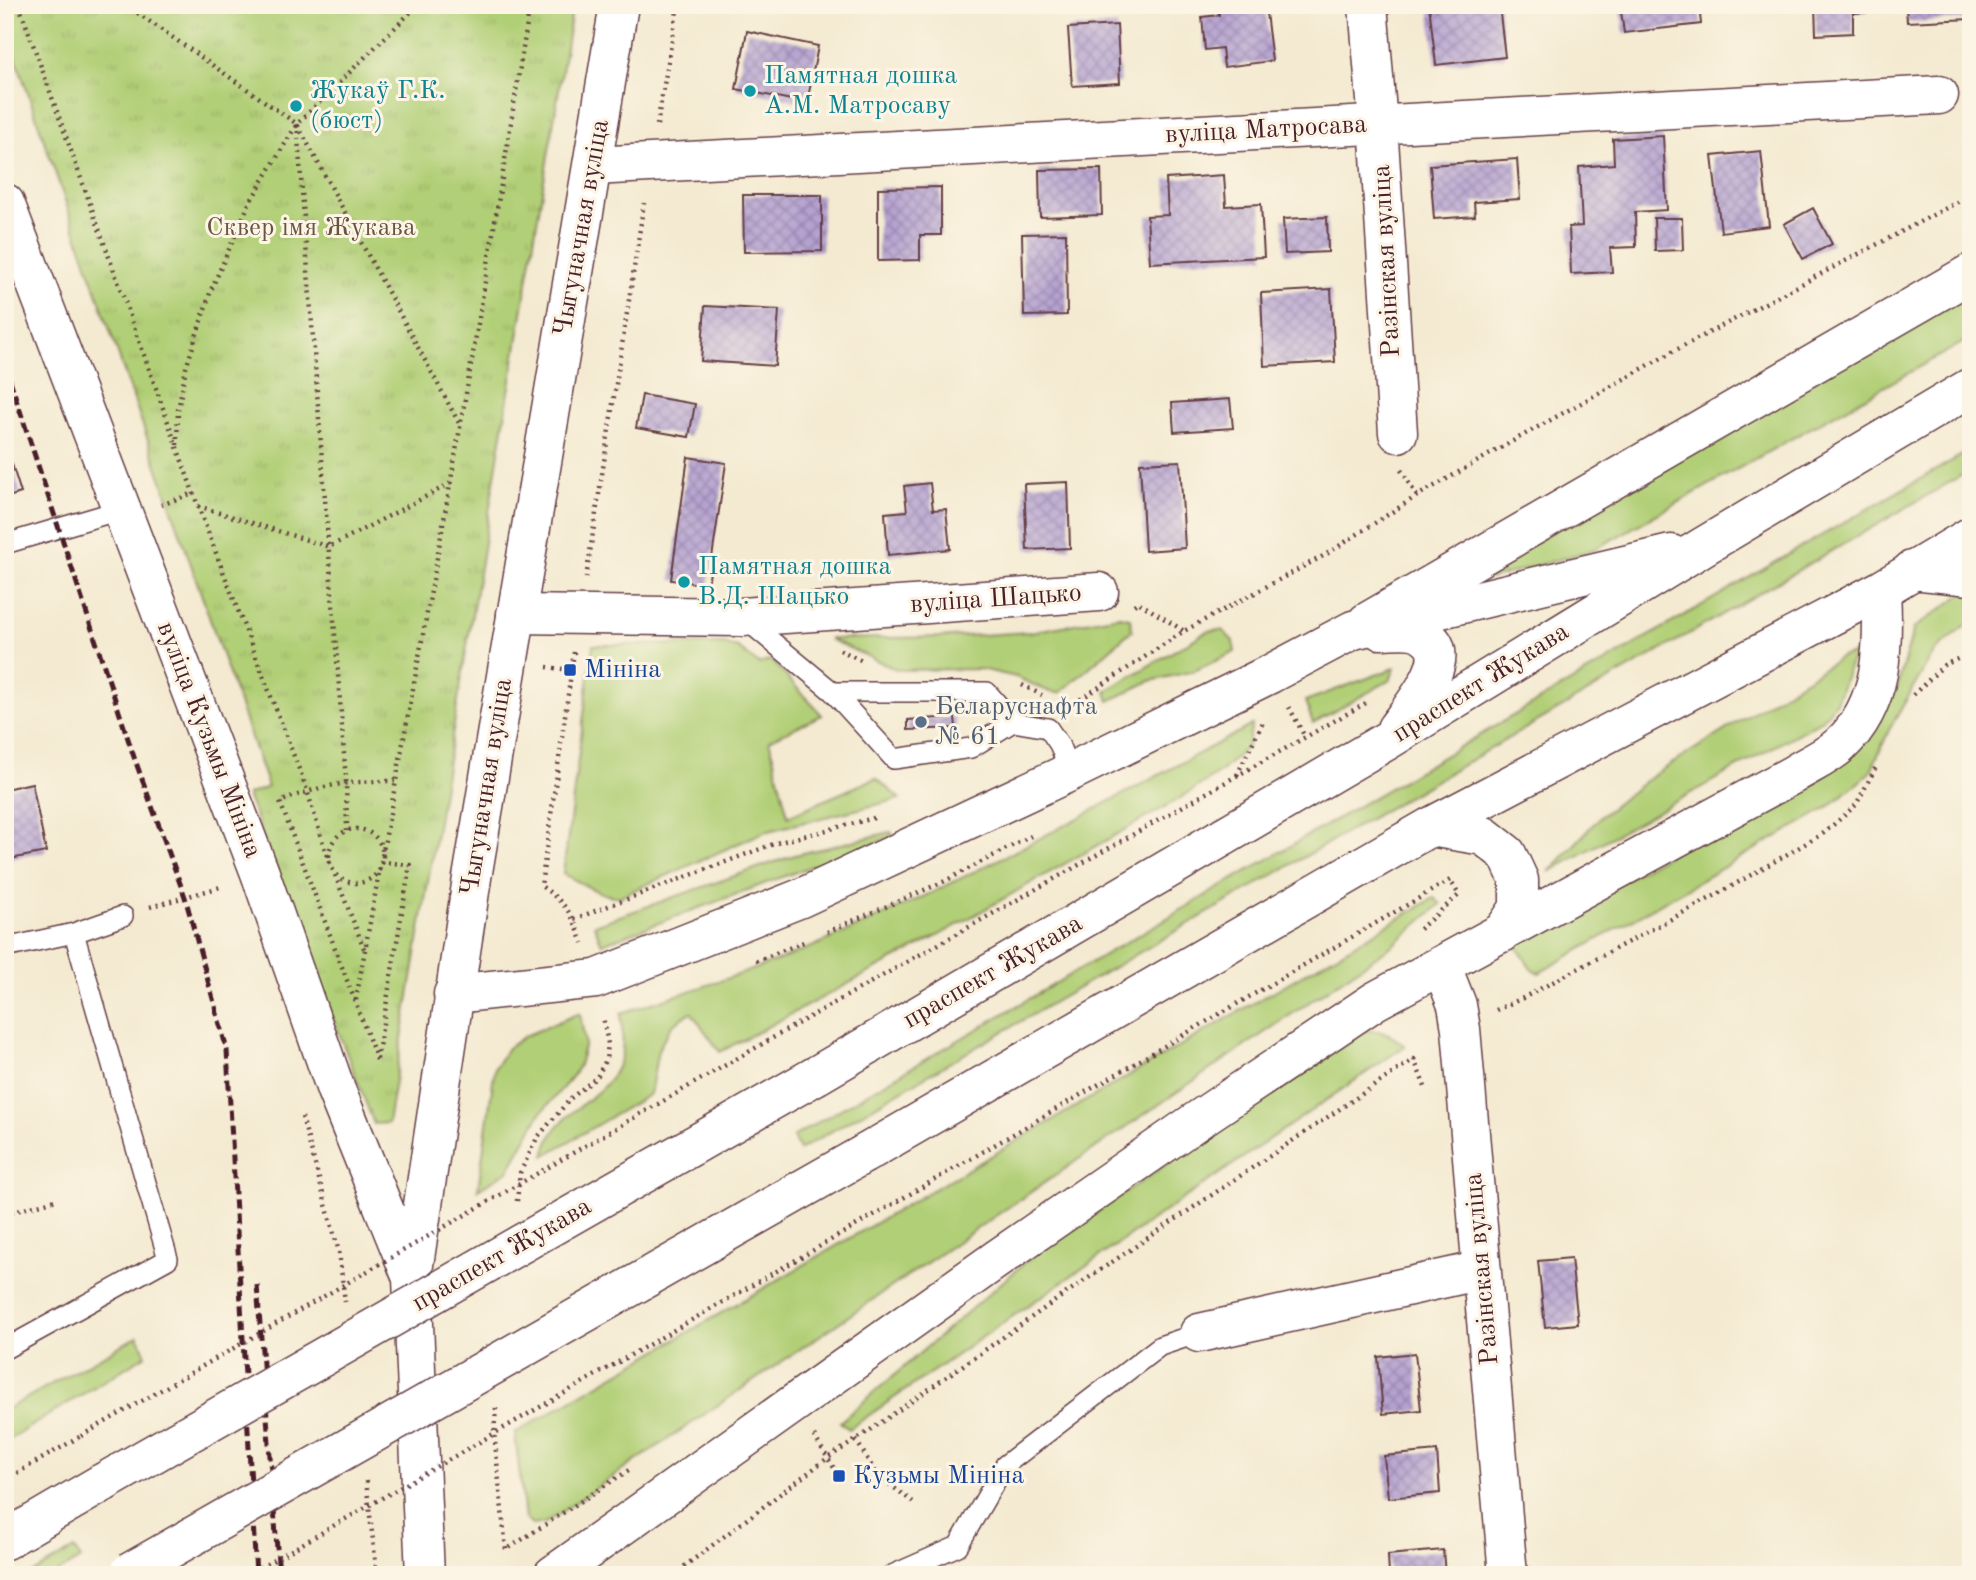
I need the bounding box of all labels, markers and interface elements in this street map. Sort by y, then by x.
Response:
place label: Памятная дошка А.М. Матросаву [764,63,957,119]
place label: Жукаў Г.К. (бюст) [310,78,446,134]
marker: Памятная дошка А.М. Матросаву [742,83,758,99]
marker: Жукаў Г.К. (бюст) [288,98,304,114]
street label: вуліца Матросава [1164,112,1368,148]
street label: Чыгуначная вуліца [550,117,614,339]
street label: Разінская вуліца [1369,164,1405,358]
park label: Сквер імя Жукава [206,215,416,241]
place label: Памятная дошка В.Д. Шацько [698,554,891,610]
marker: Памятная дошка В.Д. Шацько [676,574,692,590]
street label: вуліца Шацько [909,580,1083,618]
street label: вуліца Кузьмы Мініна [152,618,266,862]
street label: праспект Жукава [1388,618,1574,748]
place label: Мініна [584,657,661,683]
marker: Мініна [562,662,578,678]
street label: Чыгуначная вуліца [457,676,517,898]
place label: Беларуснафта № 61 [935,694,1098,750]
marker: Беларуснафта № 61 [913,714,929,730]
street label: праспект Жукава [899,910,1087,1034]
street label: Разінская вуліца [1461,1172,1503,1366]
street label: праспект Жукава [408,1193,596,1317]
place label: Кузьмы Мініна [853,1463,1024,1489]
marker: Кузьмы Мініна [831,1468,847,1484]

